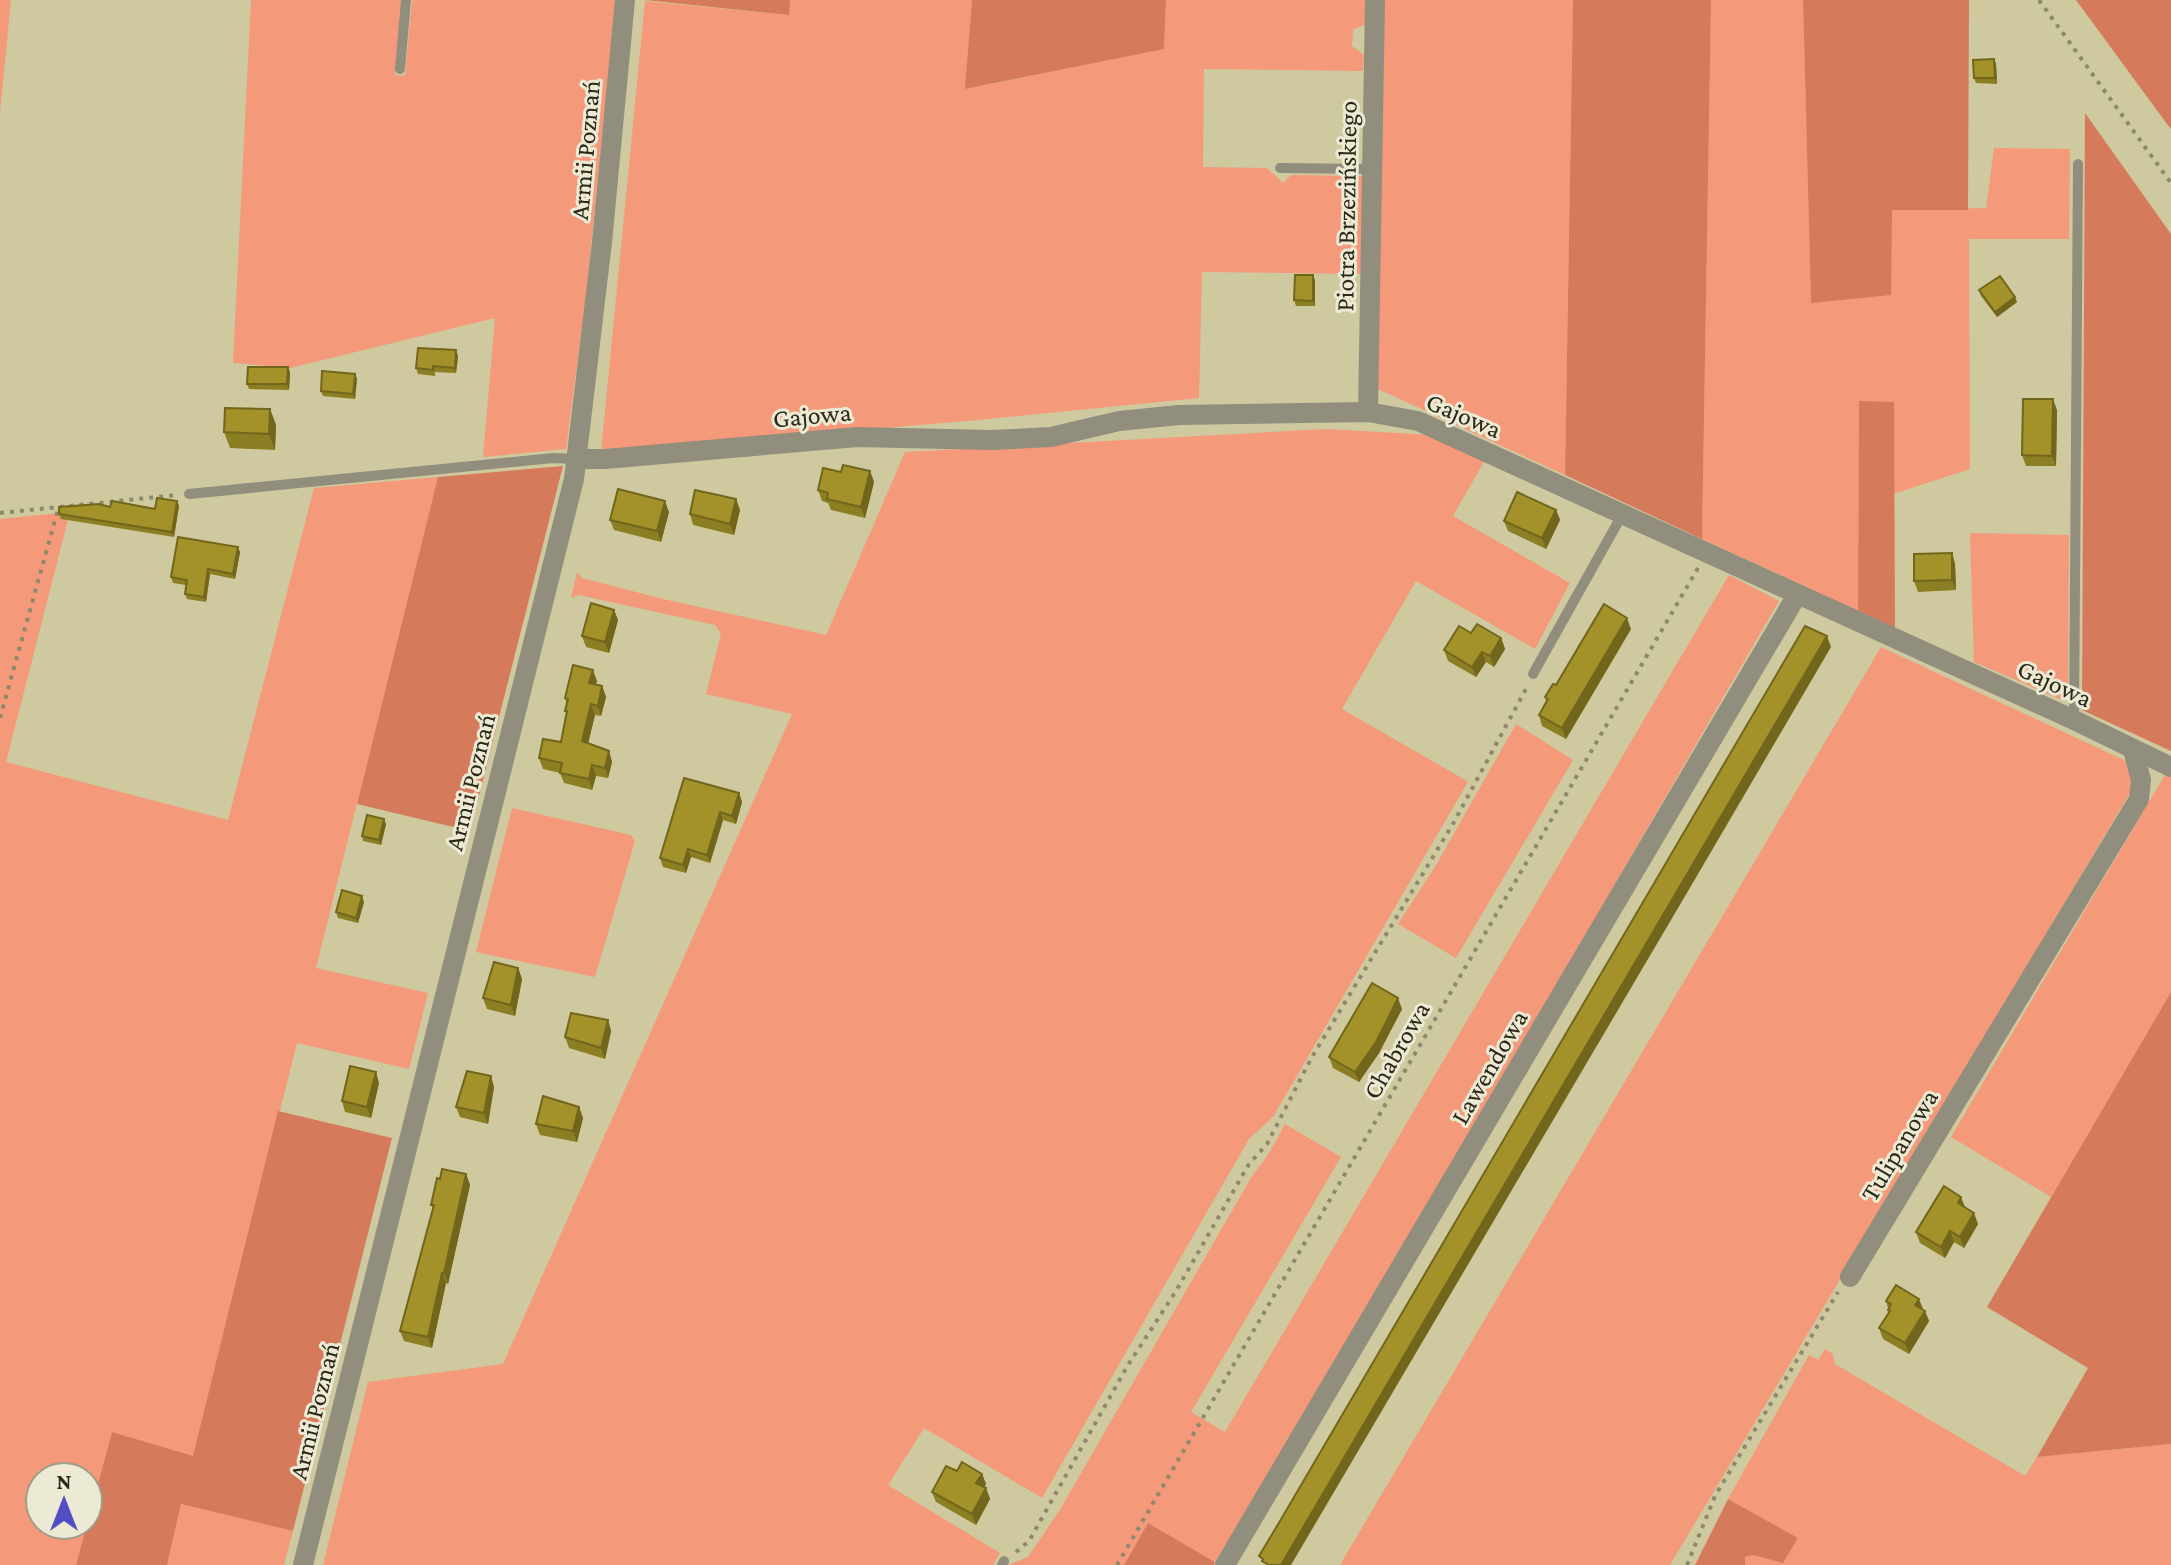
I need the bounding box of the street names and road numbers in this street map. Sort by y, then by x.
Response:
street label: Armii Poznań [565,79,606,221]
street label: Piotra Brzezińskiego [1330,100,1363,312]
street label: Gajowa [1422,387,1506,444]
street label: Gajowa [772,398,852,433]
street label: Gajowa [2013,654,2097,713]
street label: Armii Poznań [440,711,501,853]
street label: Chabrowa [1357,997,1436,1104]
street label: Lawendowa [1445,1005,1534,1129]
street label: Tulipanowa [1855,1084,1944,1206]
street label: Armii Poznań [284,1340,345,1482]

